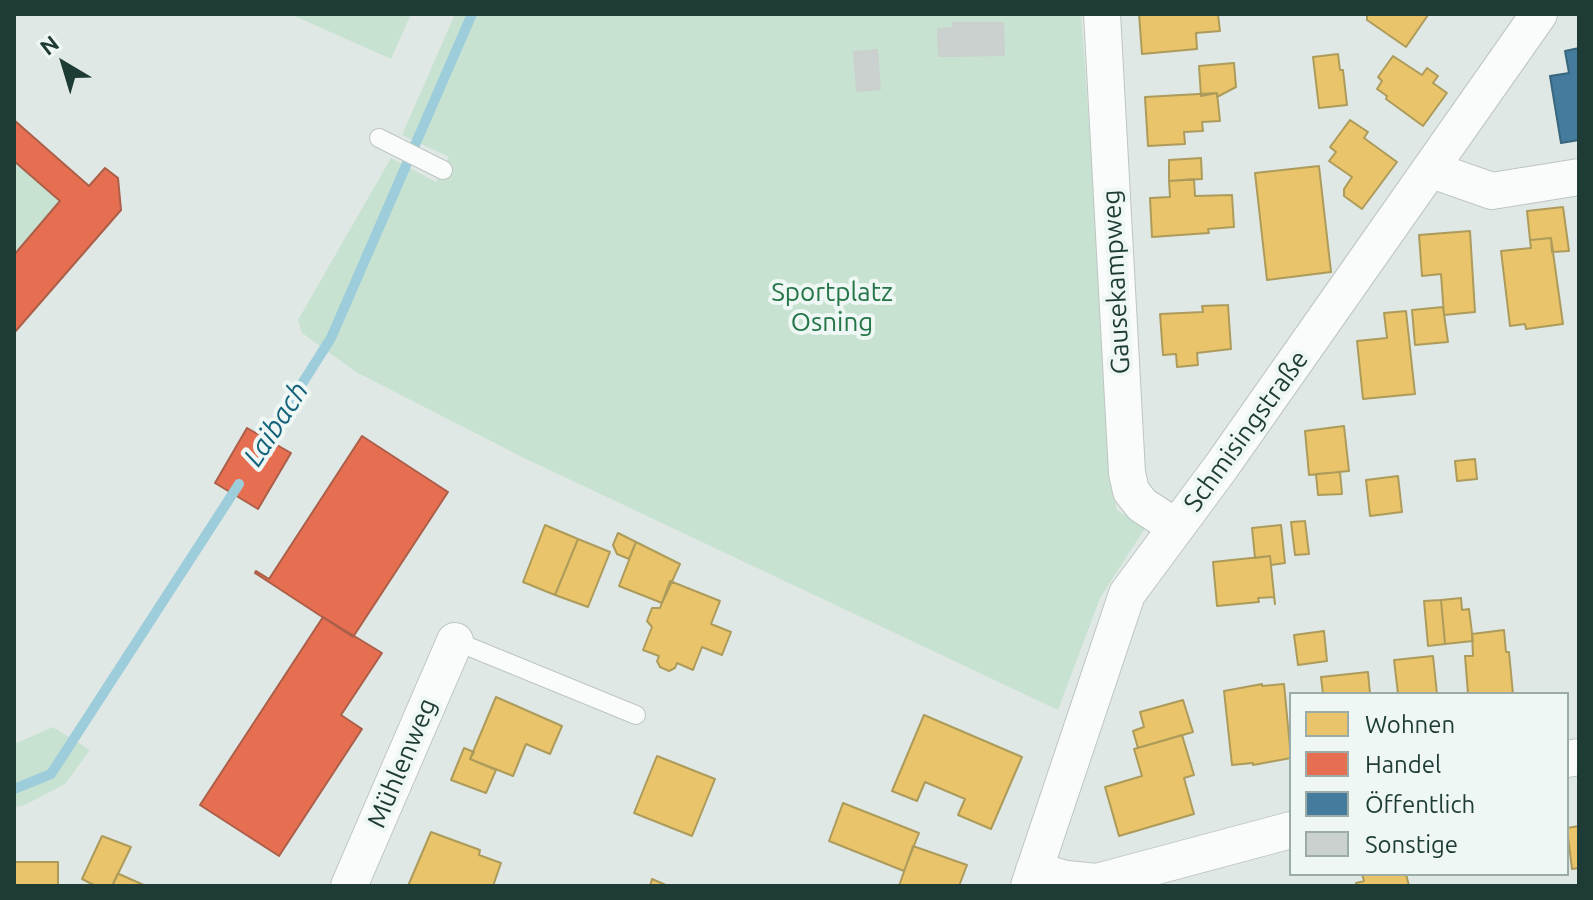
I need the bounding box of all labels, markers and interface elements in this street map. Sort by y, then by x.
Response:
north arrow [24,24,104,104]
text: N [35,30,63,60]
street label: Gausekampweg [1096,189,1136,375]
park label: Sportplatz Osning [771,276,893,338]
street label: Schmisingstraße [1177,344,1315,518]
water label: Laibach [236,376,316,472]
legend [1289,692,1569,876]
street label: Mühlenweg [361,694,443,832]
text: Wohnen [1365,711,1455,738]
text: Handel [1365,751,1441,778]
text: Öffentlich [1365,791,1475,818]
text: Sonstige [1365,831,1458,858]

